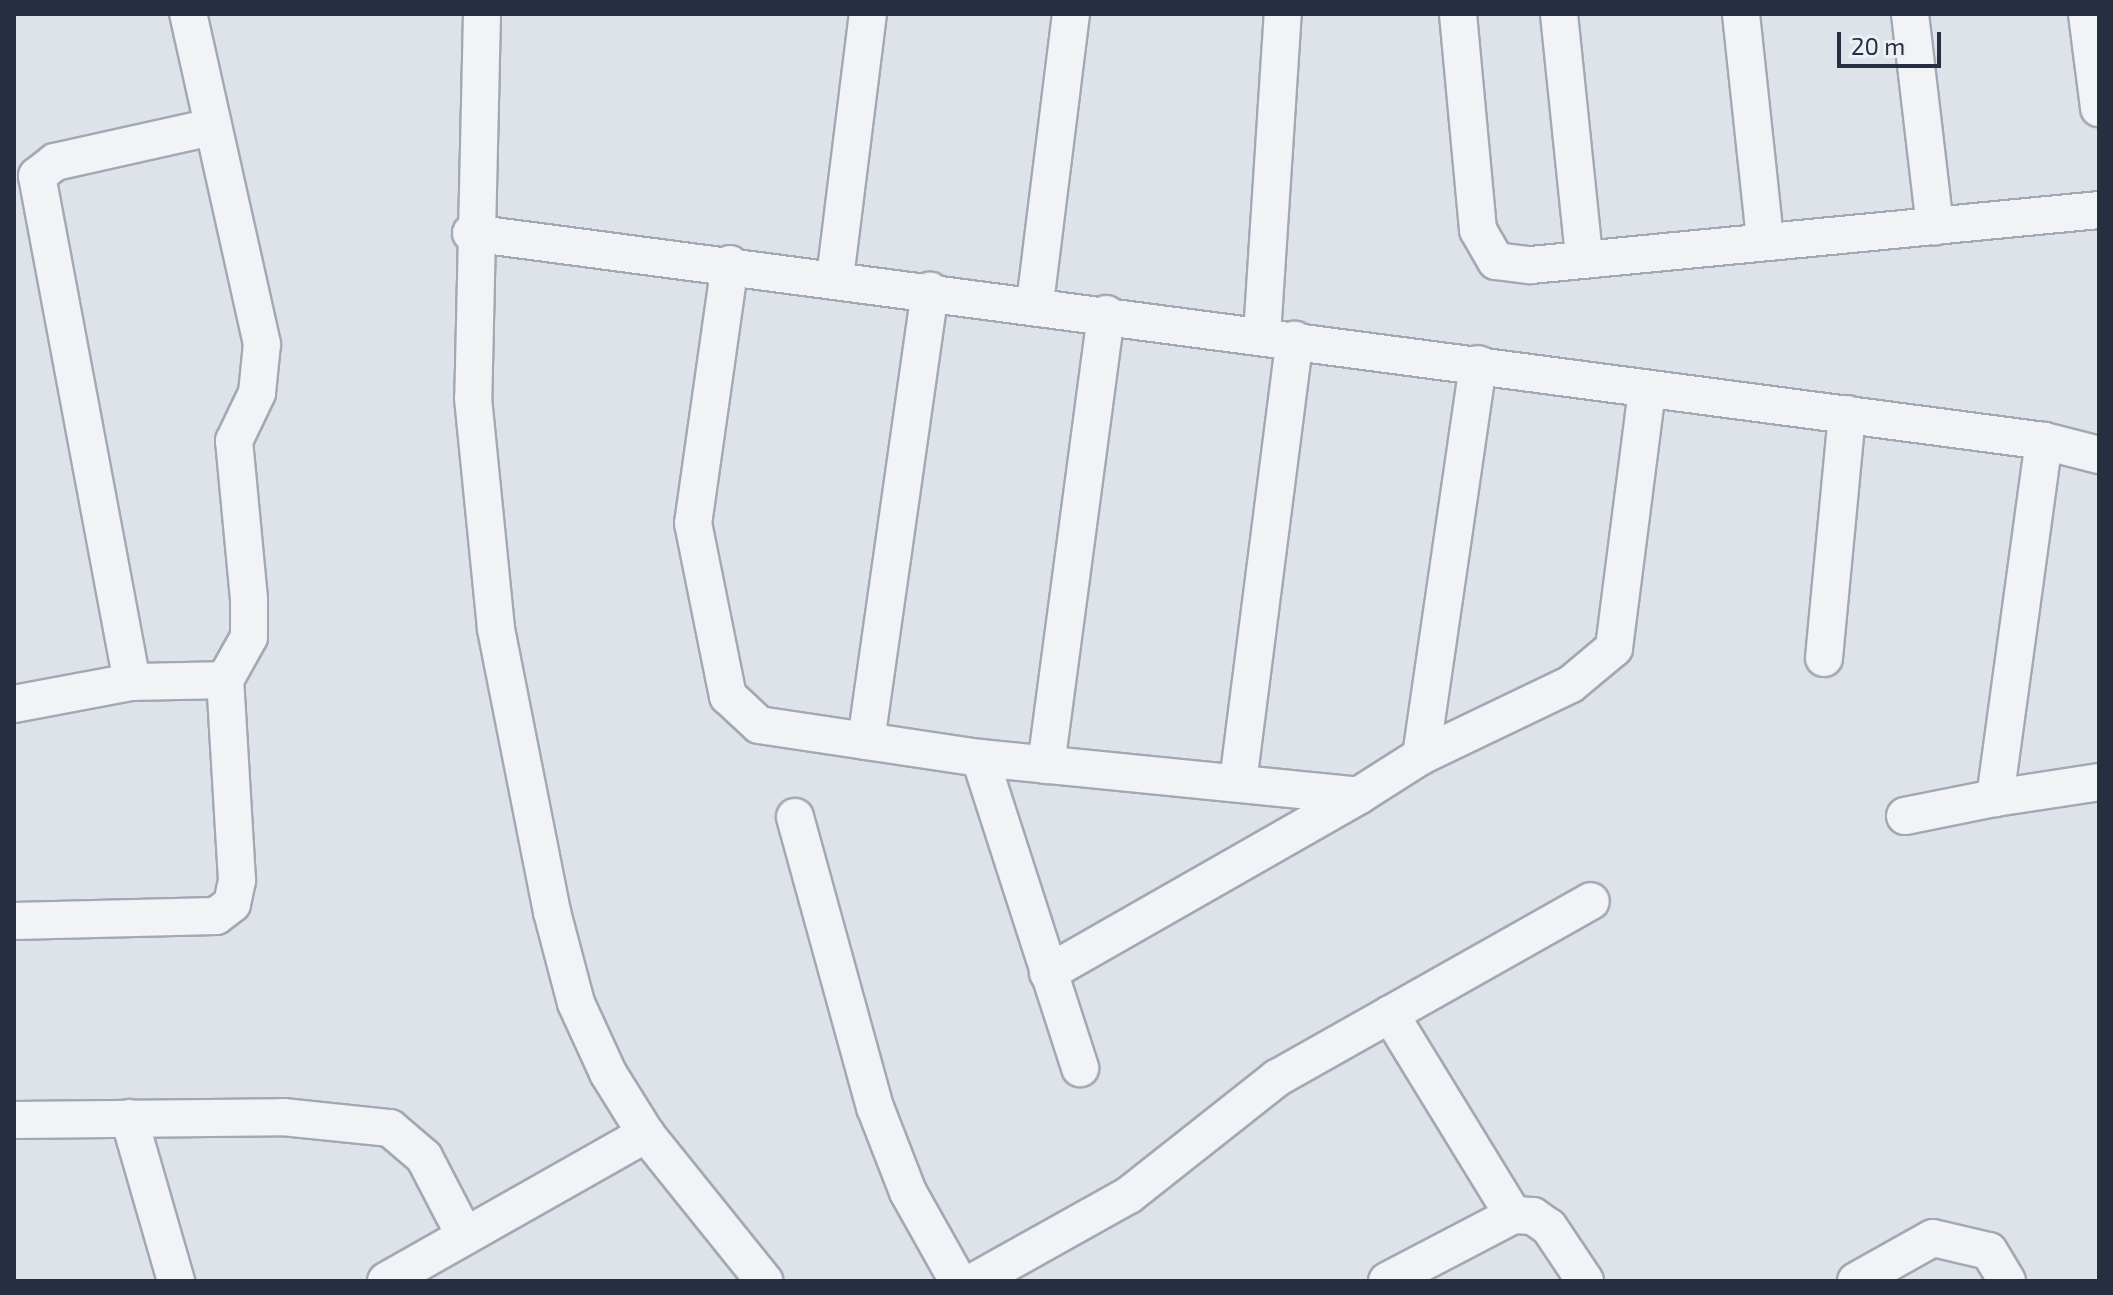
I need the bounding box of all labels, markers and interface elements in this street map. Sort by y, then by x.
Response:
scale bar [1841,16,1945,66]
text: 20 m [1851,31,1905,60]

